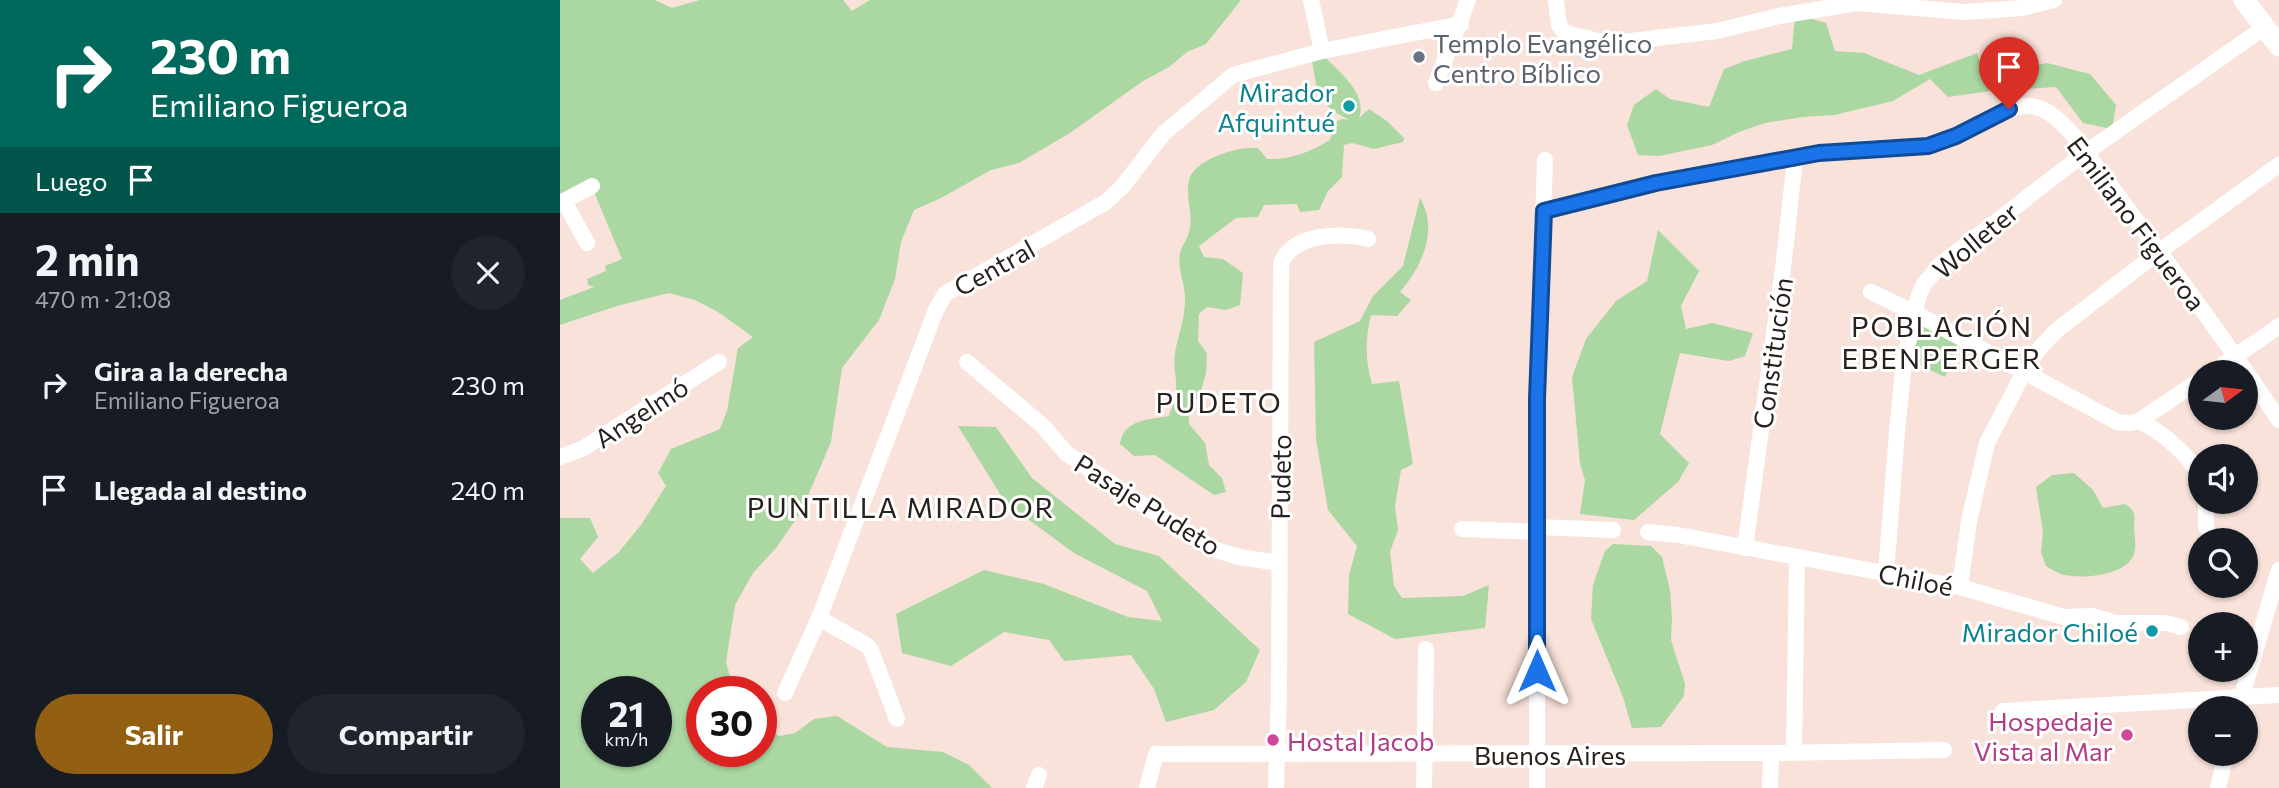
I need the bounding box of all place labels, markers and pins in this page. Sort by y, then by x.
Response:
place label: Templo Evangélico Centro Bíblico [1433,27,1652,88]
pin [1979,37,2039,109]
marker: Templo Evangélico Centro Bíblico [1411,49,1427,65]
place label: Mirador Afquintué [1217,76,1335,137]
marker: Mirador Afquintué [1341,98,1357,114]
place label: Mirador Chiloé [1962,616,2138,647]
marker: Mirador Chiloé [2144,623,2160,639]
place label: Hospedaje Vista al Mar [1974,705,2113,766]
place label: Hostal Jacob [1287,725,1434,756]
marker: Hospedaje Vista al Mar [2119,727,2135,743]
marker: Hostal Jacob [1265,732,1281,748]

